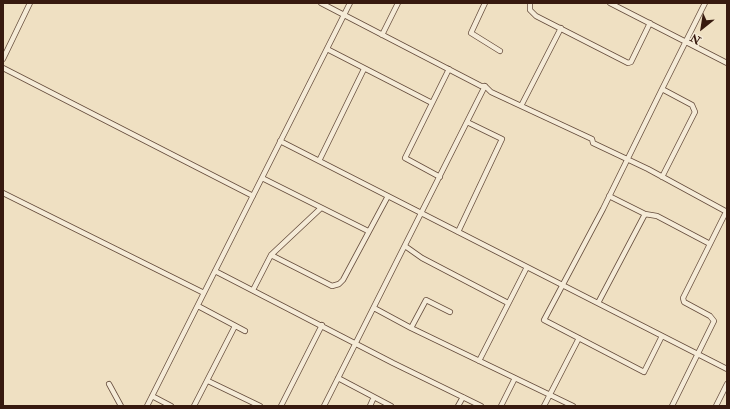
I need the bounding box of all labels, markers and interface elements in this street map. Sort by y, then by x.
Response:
north arrow [682,8,722,48]
text: N [688,31,703,47]

